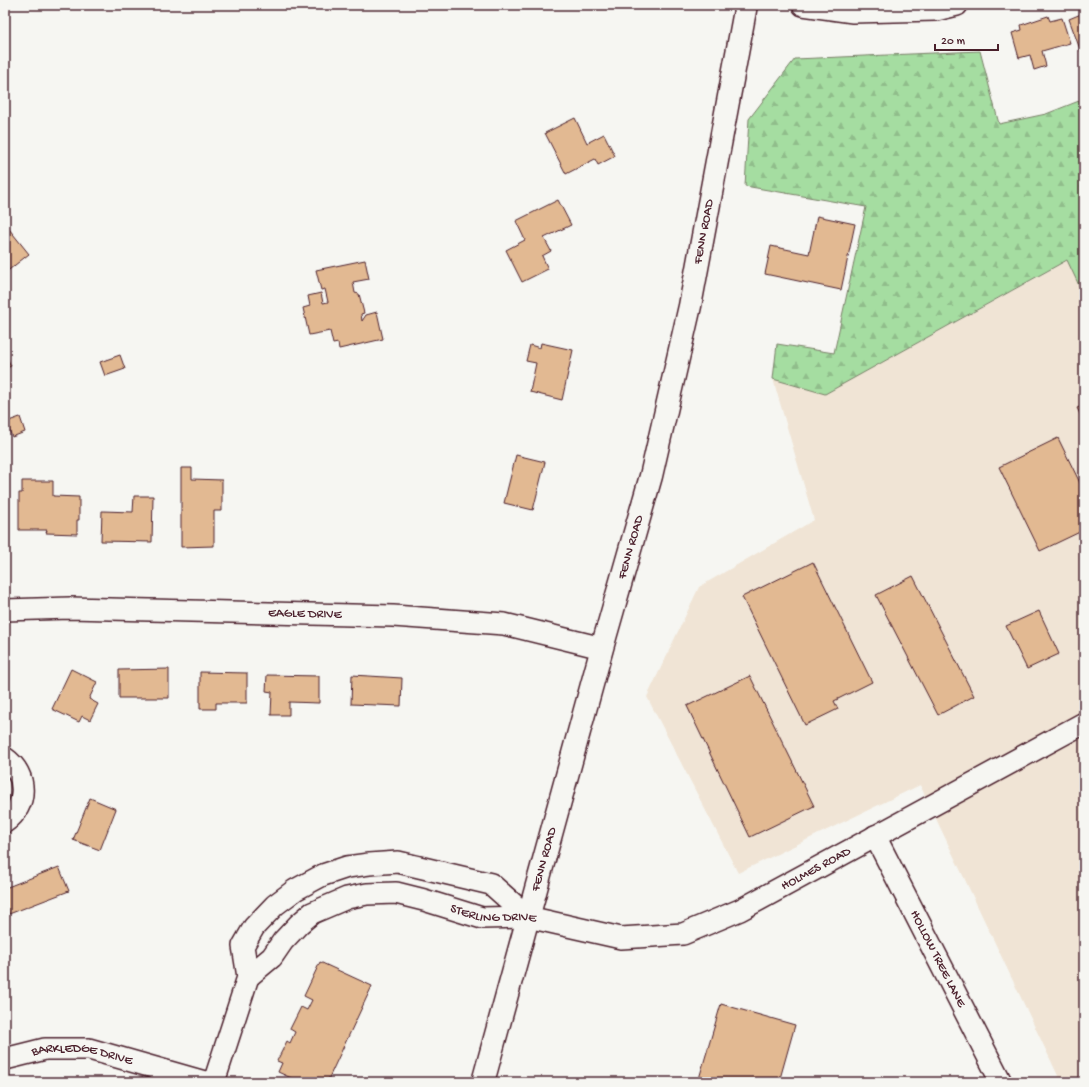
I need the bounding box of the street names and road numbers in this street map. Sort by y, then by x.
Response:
street label: FENN ROAD [690,197,717,266]
street label: FENN ROAD [614,513,647,582]
street label: EAGLE DRIVE [268,605,343,622]
street label: FENN ROAD [528,825,560,894]
street label: HOLMES ROAD [779,843,854,894]
street label: STERLING DRIVE [448,901,539,926]
street label: HOLLOW TREE LANE [907,908,969,1011]
street label: BARKLEDGE DRIVE [29,1041,135,1069]

